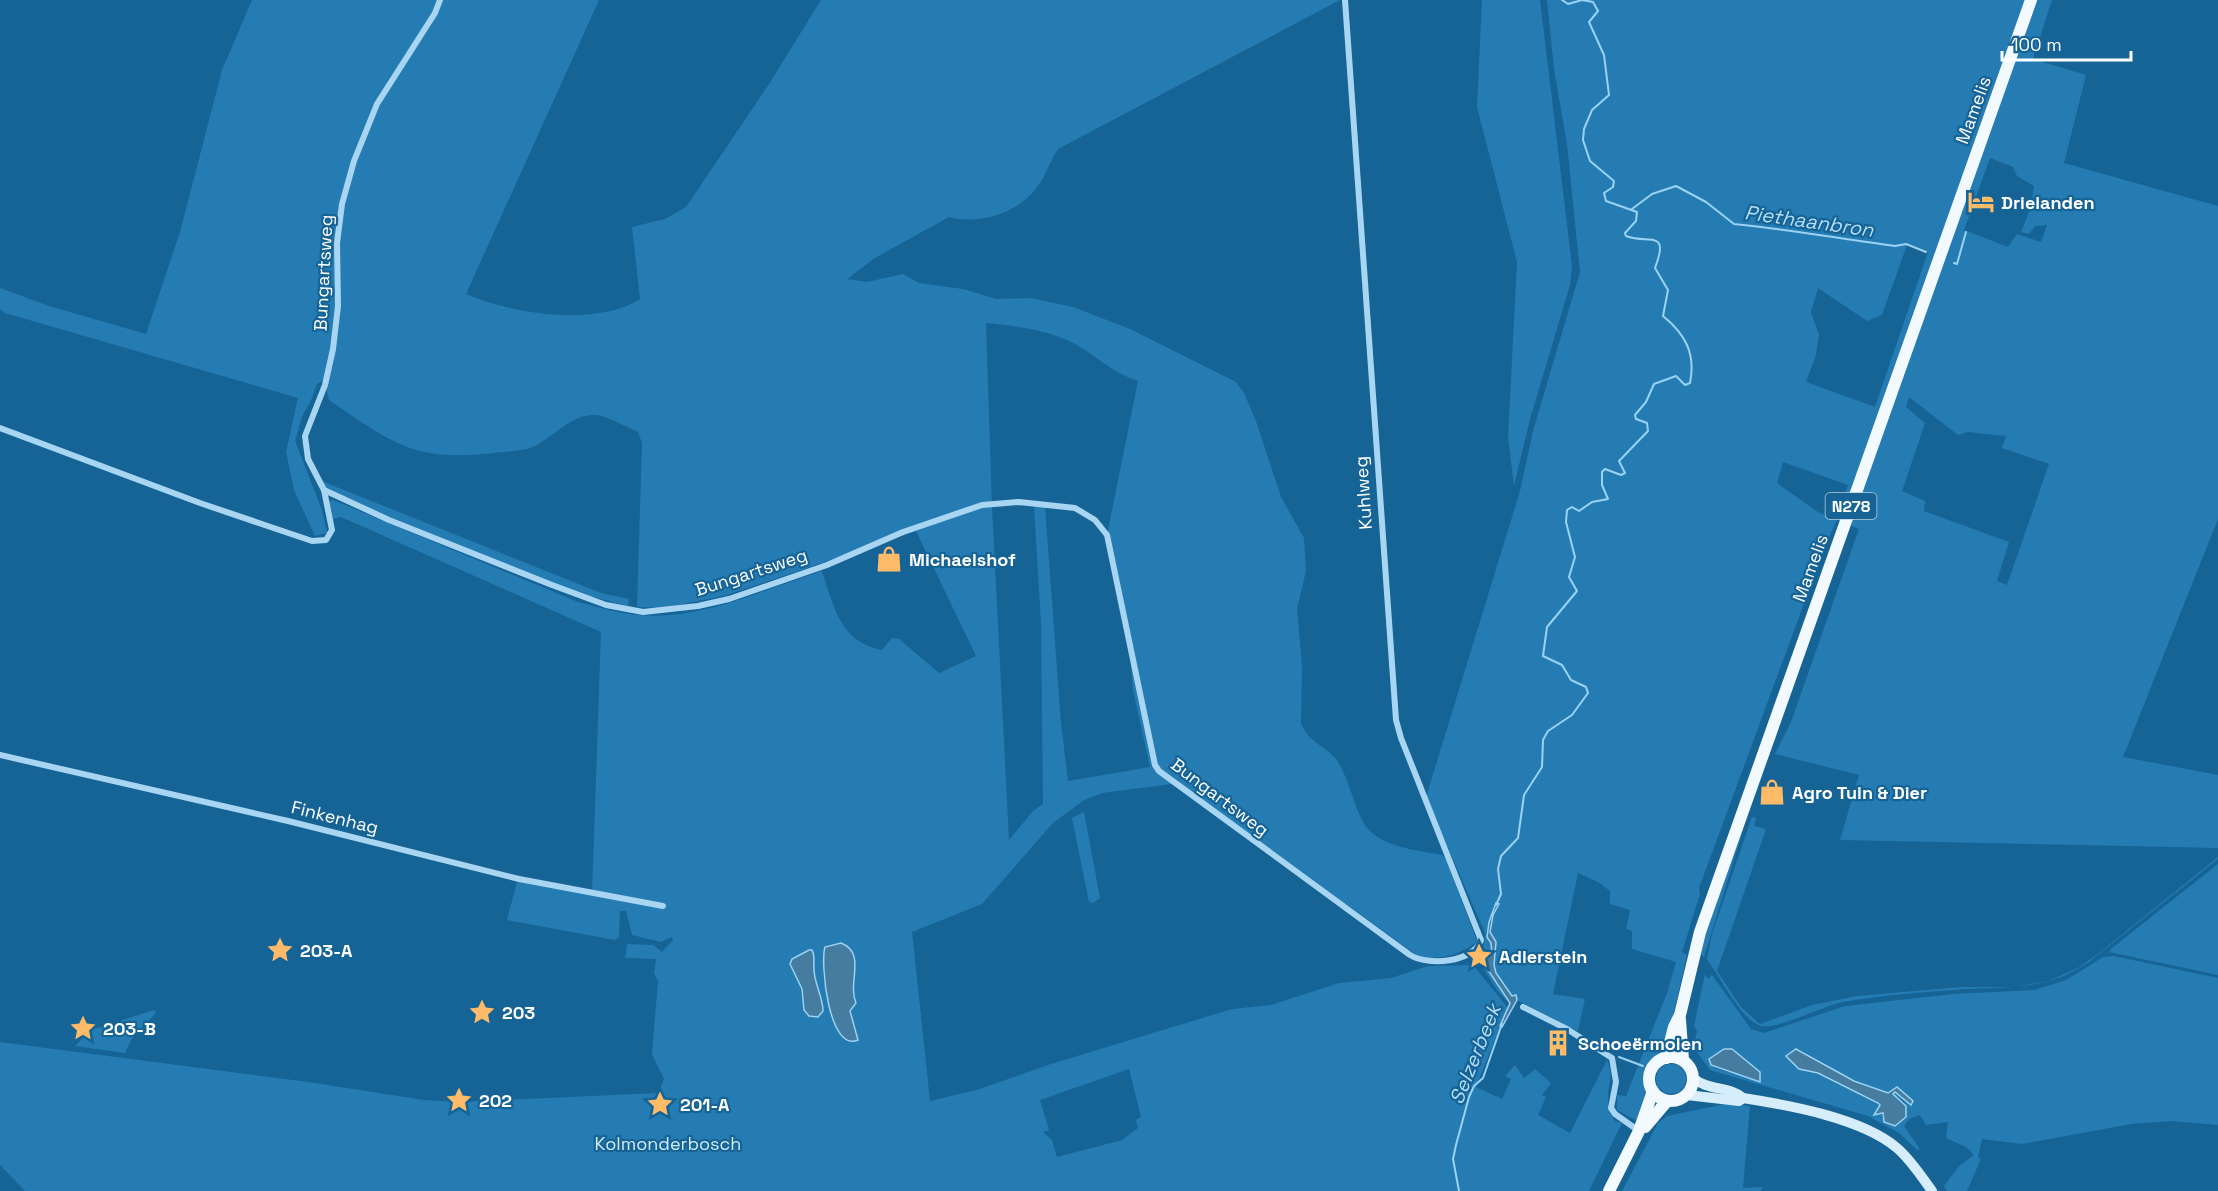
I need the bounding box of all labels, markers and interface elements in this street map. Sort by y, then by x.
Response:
scale bar [2002,24,2131,62]
text: 100 m [2011,33,2062,56]
street label: Mamelis [1950,73,1996,147]
hotel icon: Drielanden [1966,187,1996,217]
place label: Drielanden [2001,191,2095,214]
water label: Piethaanbron [1743,199,1876,243]
street label: Bungartsweg [308,214,338,332]
street label: Kuhlweg [1349,455,1377,531]
road number: N278 [1826,493,1876,519]
street label: Mamelis [1787,531,1833,605]
street label: Bungartsweg [692,543,810,601]
shop icon: Michaelshof [874,544,904,574]
place label: Michaelshof [909,548,1016,571]
street label: Bungartsweg [1166,753,1274,841]
shop icon: Agro Tuin & Dier [1757,777,1787,807]
place label: Agro Tuin & Dier [1792,781,1927,804]
street label: Finkenhag [289,795,381,839]
place icon: 203-A [265,935,295,965]
place label: 203-A [300,939,353,962]
place icon: Adlerstein [1464,941,1494,971]
place label: Adlerstein [1499,945,1587,968]
place icon: 203 [467,997,497,1027]
water label: Selzerbeek [1443,998,1508,1108]
place label: 203 [502,1001,535,1024]
place icon: 203-B [68,1013,98,1043]
place label: 203-B [103,1017,156,1040]
building icon: Schoeërmolen [1543,1028,1573,1058]
place label: Schoeërmolen [1578,1032,1702,1055]
place icon: 202 [444,1085,474,1115]
place label: 202 [479,1089,512,1112]
place icon: 201-A [645,1089,675,1119]
place label: 201-A [680,1093,730,1116]
park label: Kolmonderbosch [595,1132,741,1155]

